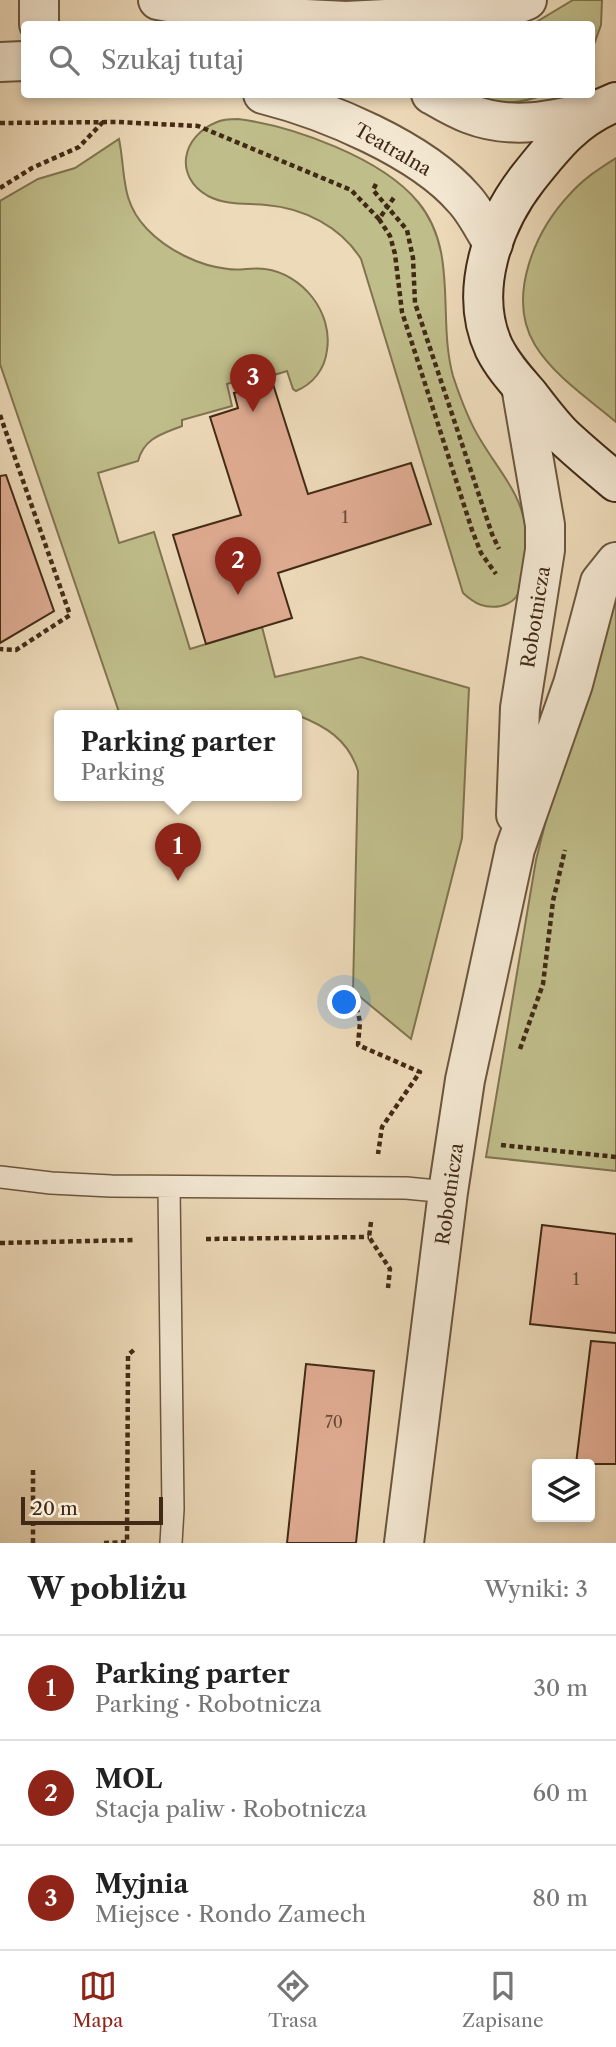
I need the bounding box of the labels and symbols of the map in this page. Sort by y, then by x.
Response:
street label: Teatralna [350,118,435,181]
pin: 3 [230,354,276,412]
house number: 1 [342,507,349,527]
pin: 2 [215,537,261,595]
street label: Robotnicza [516,565,555,670]
pin: 1 [155,823,201,881]
your location [327,985,361,1019]
street label: Robotnicza [431,1142,468,1247]
house number: 1 [573,1269,580,1289]
house number: 70 [325,1412,343,1432]
scale bar [21,1494,163,1526]

